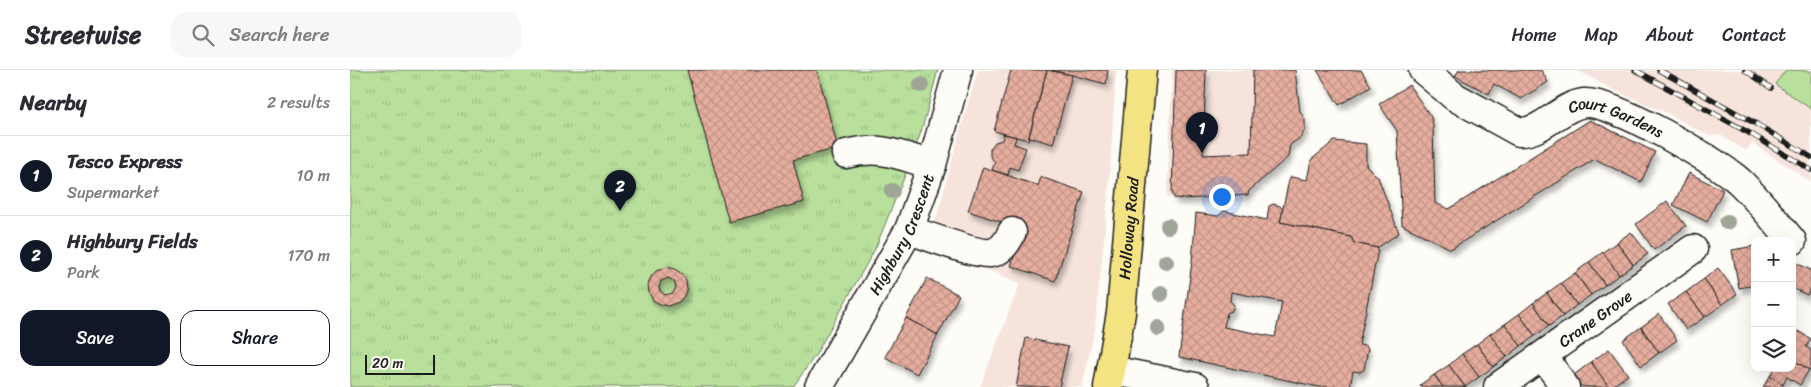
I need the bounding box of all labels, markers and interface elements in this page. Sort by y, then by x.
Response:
search box [171,12,521,57]
text: Streetwise [25,14,141,56]
text: Search here [229,18,329,51]
text: Home [1512,19,1557,51]
text: Map [1585,19,1618,51]
text: About [1646,19,1694,51]
text: Contact [1722,19,1786,51]
icon: search [189,21,217,49]
text: Nearby [20,84,86,122]
text: 2 results [267,88,330,117]
street label: Court Gardens [1563,89,1669,146]
pin: 1 [1186,112,1218,153]
text: Tesco Express [67,145,182,178]
text: 1 [33,161,39,190]
text: 10 m [297,161,330,190]
pin: 2 [604,170,636,211]
street label: Highbury Crescent [861,170,943,301]
street label: Holloway Road [1110,175,1148,281]
text: Supermarket [67,178,159,207]
your location [1209,184,1235,210]
text: Highbury Fields [67,225,198,258]
map controls [1751,237,1796,372]
button: + [1751,237,1796,282]
text: 2 [31,241,41,270]
text: 170 m [287,241,330,270]
text: Park [67,258,100,287]
street label: Crane Grove [1552,282,1639,355]
button: − [1751,282,1796,327]
button: Save [20,310,170,366]
button: Share [180,310,330,366]
button: layers [1751,327,1796,372]
text: 20 m [372,351,403,376]
scale bar [365,352,435,375]

